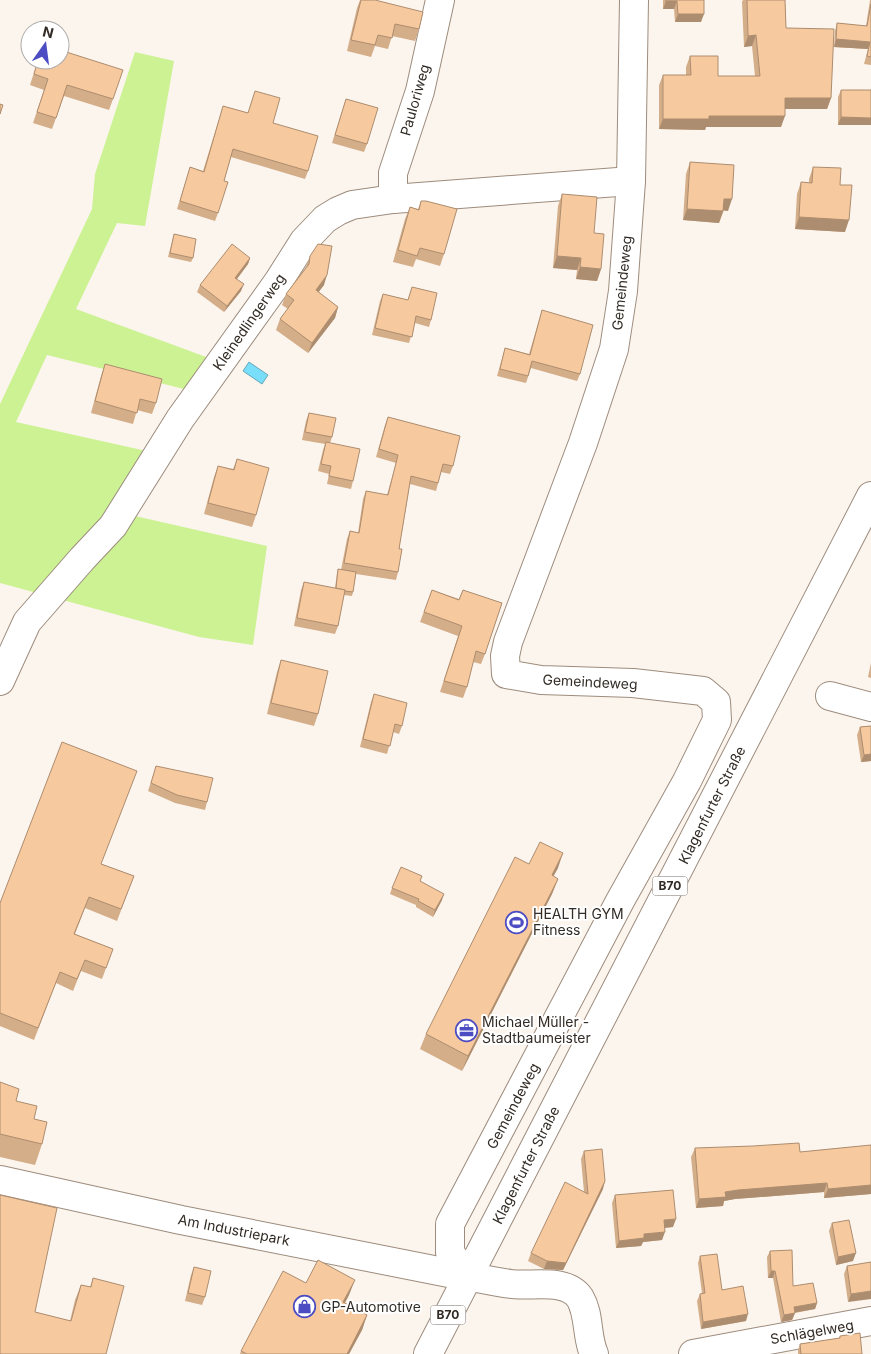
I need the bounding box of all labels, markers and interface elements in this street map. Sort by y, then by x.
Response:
north arrow [20,20,70,70]
text: N [41,22,55,41]
street label: Pauloriweg [396,62,433,138]
street label: Gemeindeweg [608,235,635,331]
street label: Kleinedlingerweg [209,270,288,373]
street label: Gemeindeweg [542,671,638,692]
street label: Klagenfurter Straße [674,743,749,867]
road number: B70 [652,876,688,896]
place label: HEALTH GYM Fitness [533,905,624,938]
sports icon: HEALTH GYM Fitness [505,910,529,934]
place label: Michael Müller - Stadtbaumeister [482,1013,591,1046]
office icon: Michael Müller - Stadtbaumeister [454,1018,478,1042]
street label: Gemeindeweg [483,1060,542,1152]
street label: Klagenfurter Straße [488,1103,563,1227]
street label: Am Industriepark [177,1210,292,1249]
shop icon: GP-Automotive [293,1295,317,1319]
place label: GP-Automotive [321,1298,421,1315]
road number: B70 [430,1306,466,1324]
street label: Schlägelweg [769,1316,855,1347]

